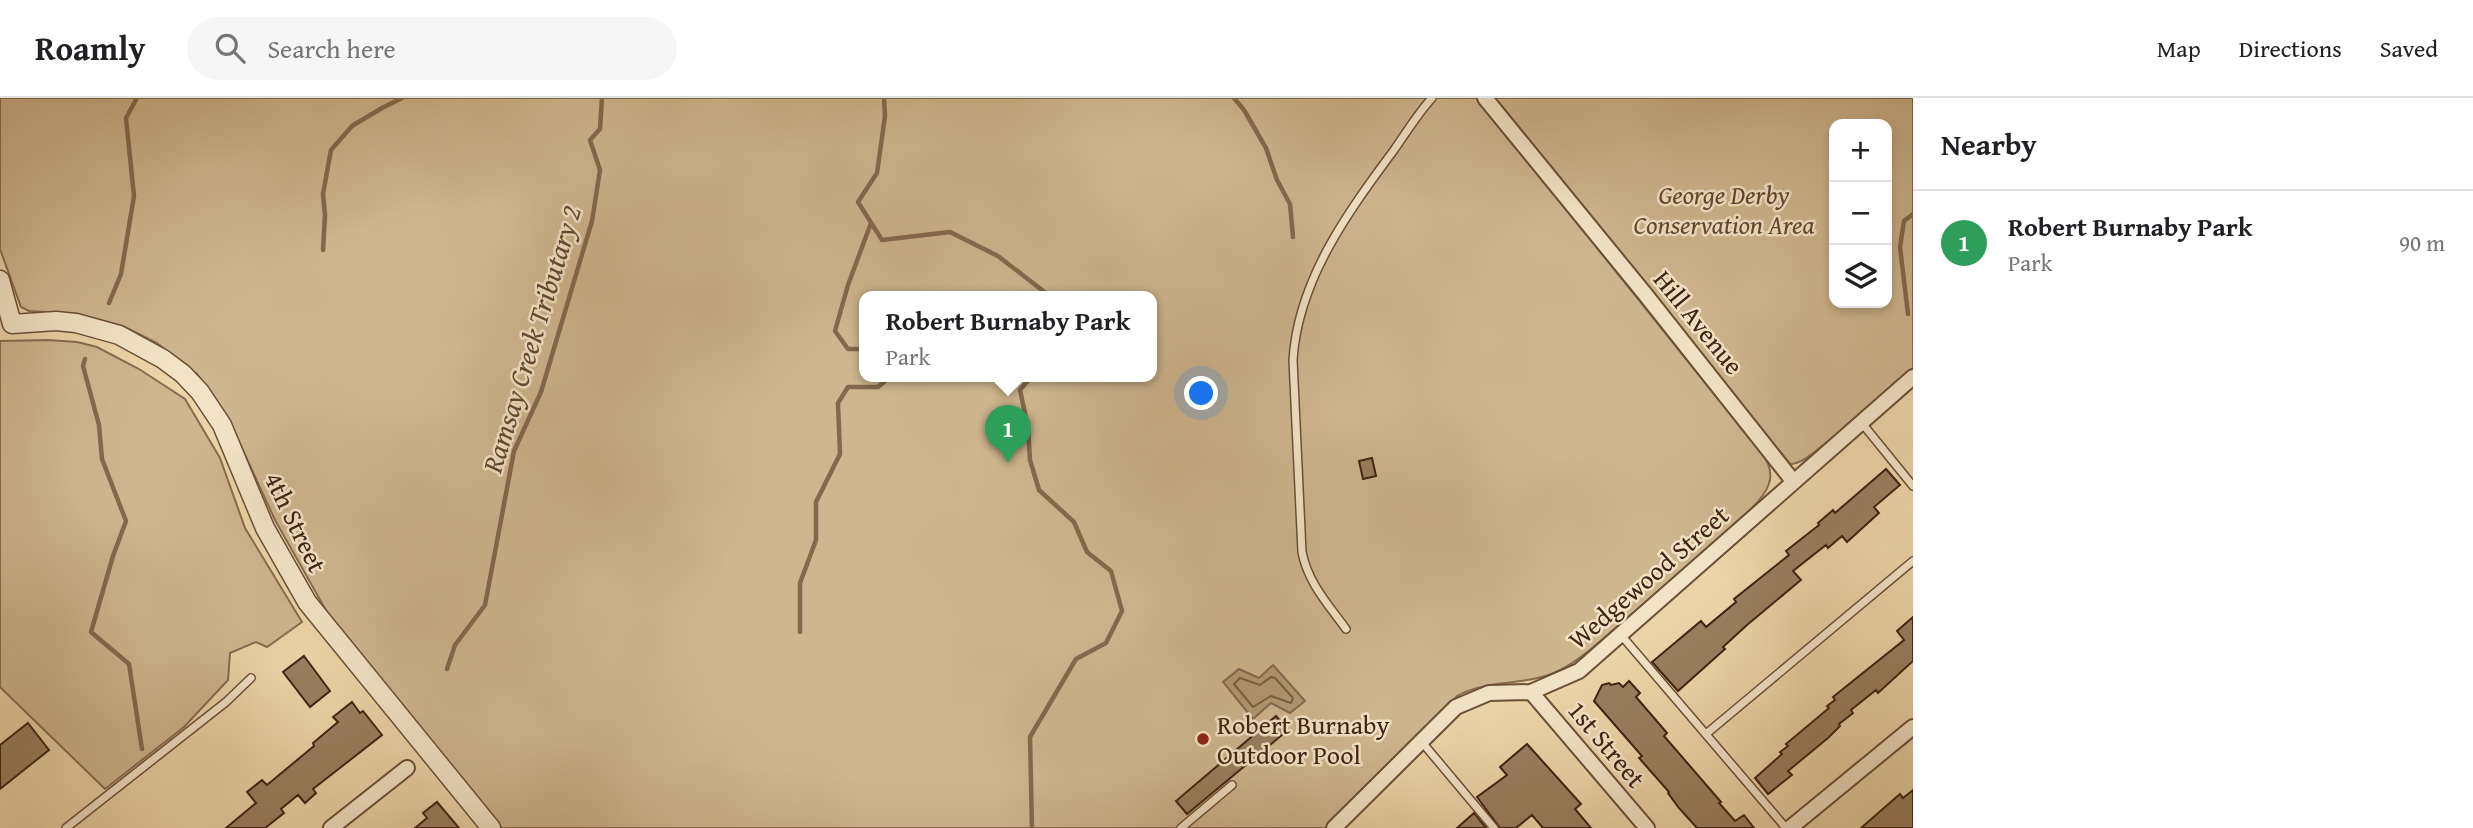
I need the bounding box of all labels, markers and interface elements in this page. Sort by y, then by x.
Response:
search box [187,17,677,80]
text: Roamly [35,24,145,72]
icon: search [211,29,249,67]
text: Search here [267,29,396,68]
text: Map [2157,31,2201,66]
text: Directions [2239,31,2342,66]
text: Saved [2380,31,2438,66]
map controls [1829,119,1892,308]
button: + [1829,119,1892,182]
text: Nearby [1941,122,2037,166]
park label: George Derby Conservation Area [1634,175,1814,244]
button: − [1829,182,1892,245]
water label: Ramsay Creek Tributary 2 [471,200,591,478]
text: Robert Burnaby Park [2008,207,2253,246]
text: 1 [1958,226,1970,259]
text: 90 m [2399,226,2445,259]
button: layers [1829,245,1892,308]
text: Park [2008,246,2052,279]
street label: Hill Avenue [1645,261,1753,383]
popup [859,291,1157,382]
text: Robert Burnaby Park [886,301,1130,340]
text: Park [886,340,930,373]
your location [1184,376,1218,410]
pin: 1 [985,405,1031,463]
street label: 4th Street [255,465,337,579]
street label: Wedgewood Street [1559,496,1737,658]
street label: 1st Street [1559,692,1655,796]
place label: Robert Burnaby Outdoor Pool [1217,705,1389,774]
marker: Robert Burnaby Outdoor Pool [1195,731,1211,747]

